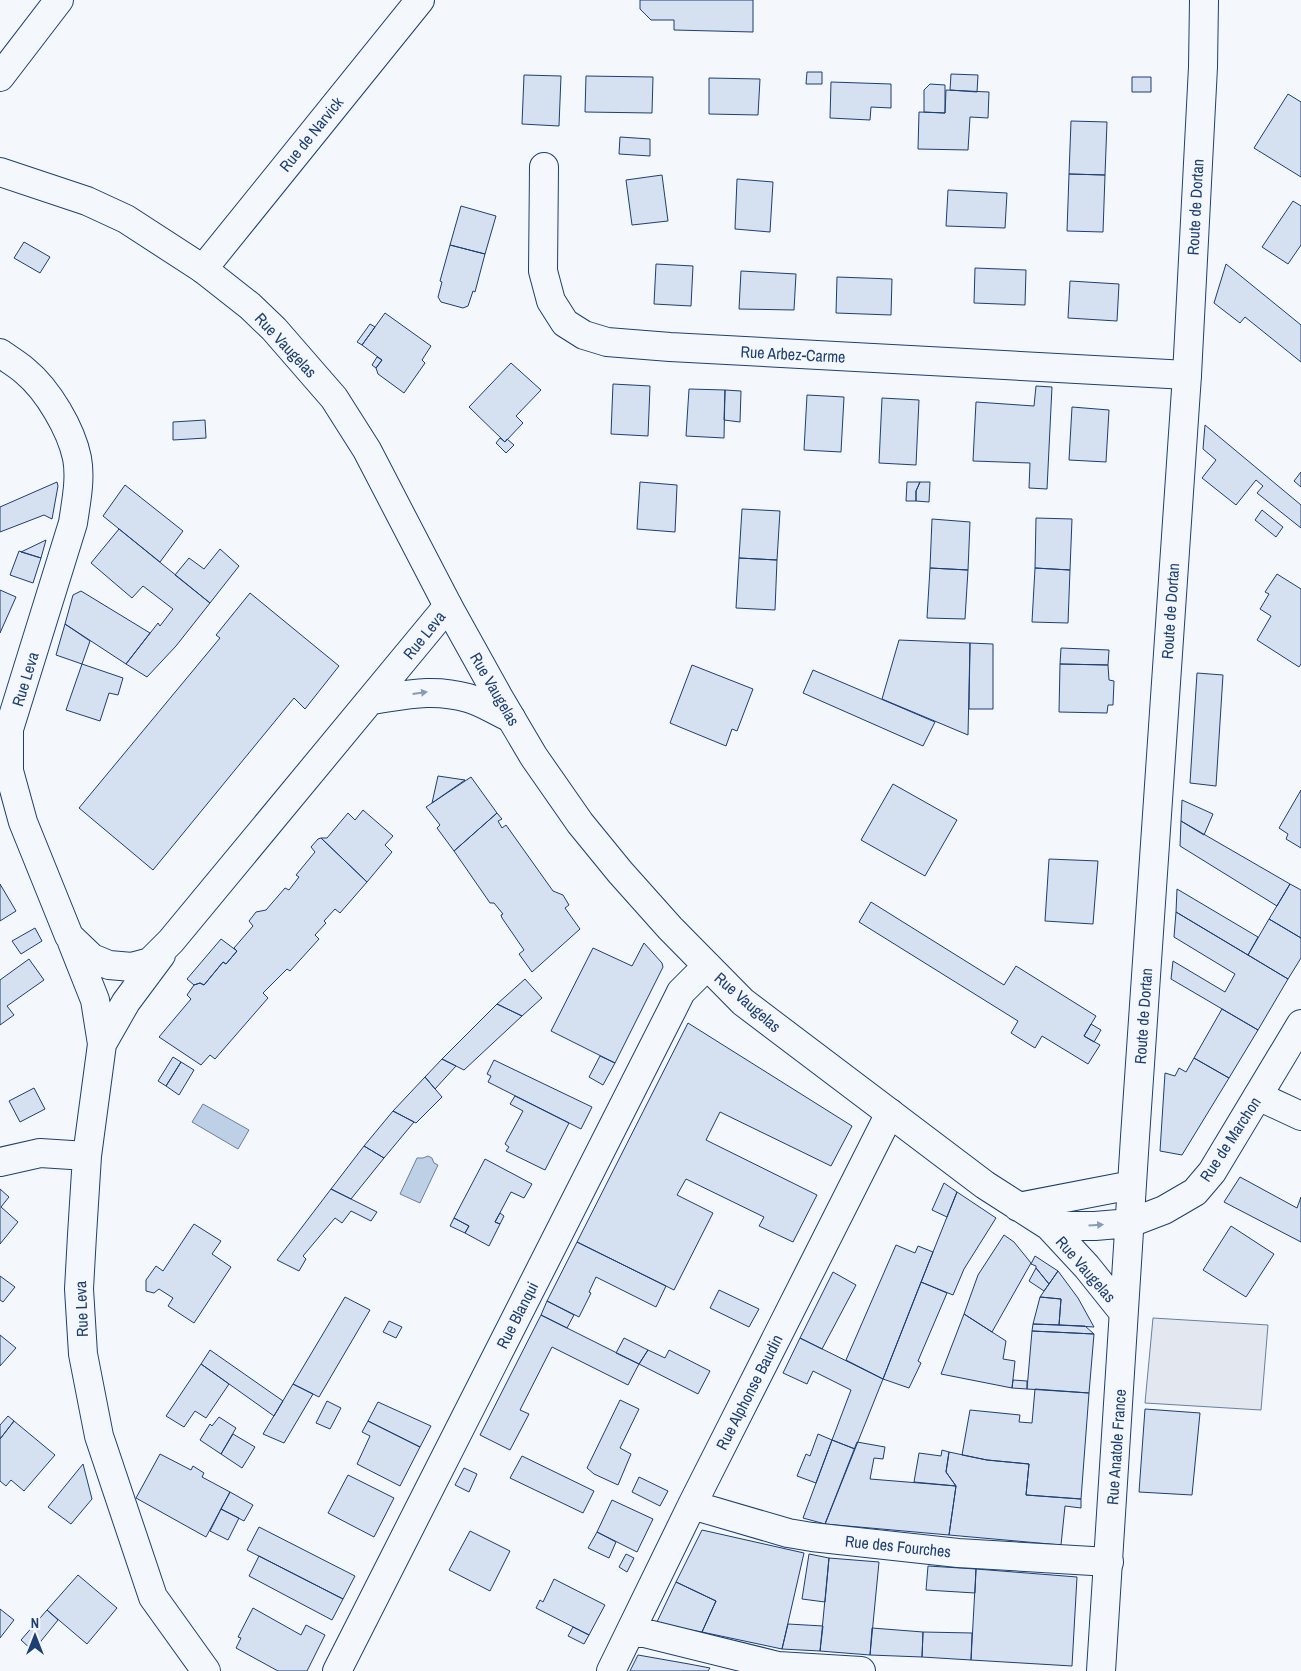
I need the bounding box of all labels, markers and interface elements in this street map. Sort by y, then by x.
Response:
street label: Rue de Narvick [274,92,348,176]
street label: Route de Dortan [1181,158,1209,256]
street label: Rue Vaugelas [250,308,322,382]
street label: Rue Arbez-Carme [740,340,846,368]
street label: Route de Dortan [1156,562,1184,660]
street label: Rue Leva [398,606,451,664]
street label: Rue Leva [6,648,44,709]
street label: Rue Vaugelas [465,648,525,730]
one-way arrow [412,689,428,697]
street label: Rue Vaugelas [710,967,786,1037]
street label: Route de Dortan [1129,967,1157,1065]
street label: Rue de Marchon [1194,1092,1266,1186]
one-way arrow [1088,1221,1104,1229]
street label: Rue Vaugelas [1051,1231,1121,1307]
street label: Rue Blanqui [491,1278,543,1352]
street label: Rue Leva [69,1280,93,1337]
street label: Rue Alphonse Baudin [710,1330,788,1454]
street label: Rue Anatole France [1101,1388,1131,1506]
street label: Rue des Fourches [844,1529,952,1563]
north arrow [10,1611,60,1661]
text: N [31,1614,39,1632]

